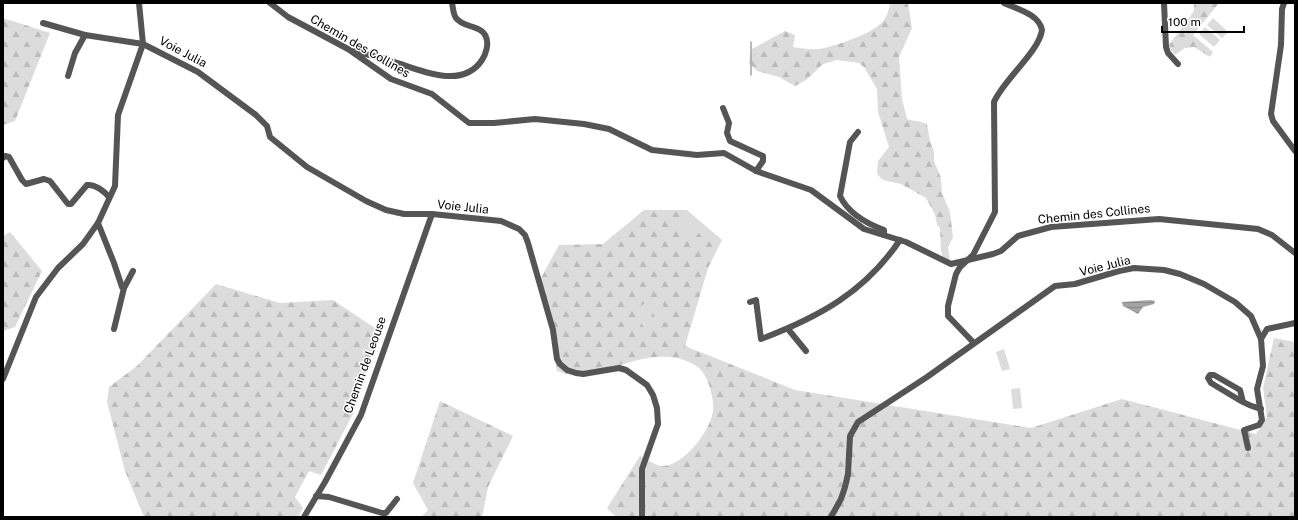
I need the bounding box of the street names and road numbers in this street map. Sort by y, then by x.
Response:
street label: Chemin des Collines [308,12,412,80]
street label: Voie Julia [157,34,209,70]
street label: Voie Julia [437,197,489,217]
street label: Chemin des Collines [1037,201,1151,227]
street label: Voie Julia [1078,253,1132,279]
street label: Chemin de Leouse [341,315,389,415]

